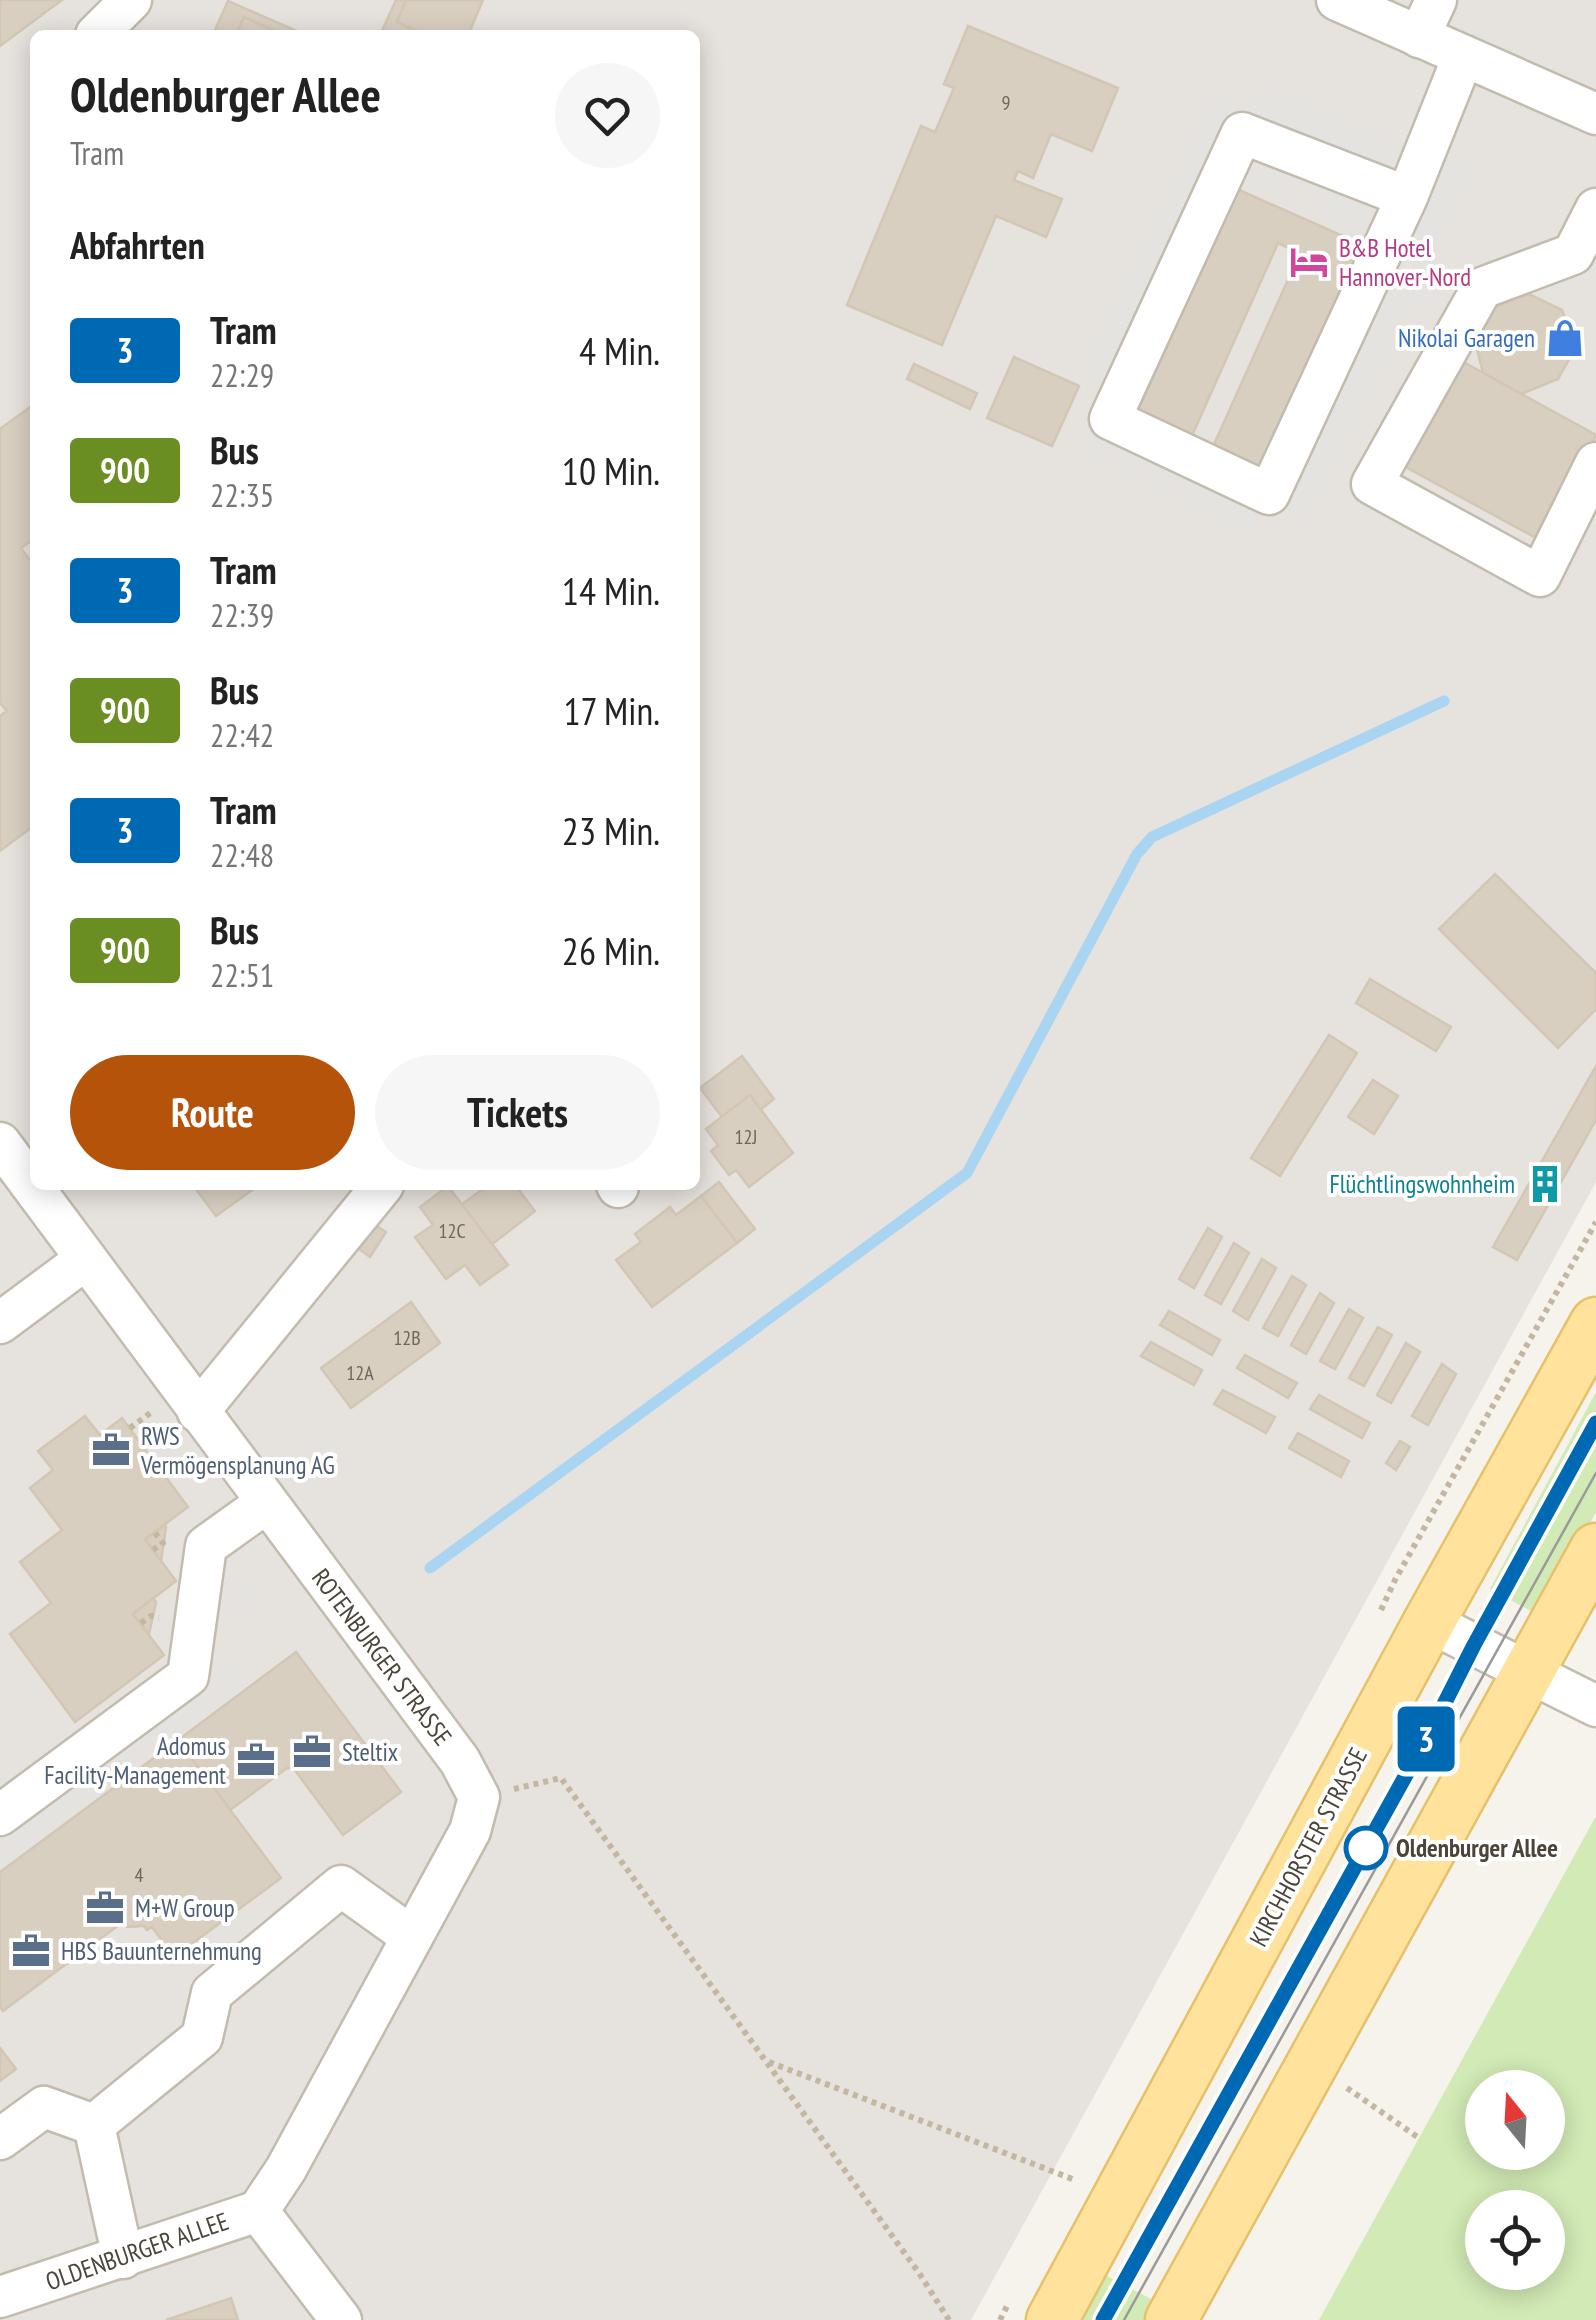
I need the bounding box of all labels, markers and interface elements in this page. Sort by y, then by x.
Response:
text: Oldenburger Allee [70,63,381,125]
button: heart [555,63,660,168]
house number: 9 [1002,90,1011,116]
text: Tram [70,132,124,174]
text: Abfahrten [70,220,205,269]
place label: B&B Hotel Hannover-Nord [1339,232,1471,293]
hotel icon: B&B Hotel Hannover-Nord [1288,241,1330,283]
text: Tram [210,305,277,354]
shop icon: Nikolai Garagen [1544,317,1586,359]
place label: Nikolai Garagen [1398,322,1535,354]
text: 4 Min. [579,326,660,375]
text: 3 [117,327,133,373]
text: 22:29 [210,354,274,396]
text: Bus [210,425,259,474]
text: 10 Min. [562,446,660,495]
text: 900 [100,447,150,493]
text: 22:35 [210,474,274,516]
text: Tram [210,545,277,594]
text: 14 Min. [562,566,660,615]
text: 3 [117,567,133,613]
text: 22:39 [210,594,274,636]
text: Bus [210,665,259,714]
text: 17 Min. [563,686,660,735]
text: 900 [100,687,150,733]
text: 22:42 [210,714,274,756]
text: Tram [210,785,277,834]
text: 23 Min. [562,806,660,855]
text: 3 [117,807,133,853]
text: 22:48 [210,834,274,876]
text: Bus [210,905,259,954]
text: 26 Min. [562,926,660,975]
text: 900 [100,927,150,973]
text: 22:51 [210,954,274,996]
button: Route [70,1055,355,1170]
button: Tickets [375,1055,660,1170]
house number: 12J [735,1124,757,1150]
building icon: Flüchtlingswohnheim [1524,1163,1566,1205]
place label: Flüchtlingswohnheim [1329,1168,1515,1200]
house number: 12C [438,1218,466,1244]
house number: 12B [393,1325,421,1351]
house number: 12A [346,1360,374,1386]
place label: RWS Vermögensplanung AG [140,1420,335,1481]
office icon: RWS Vermögensplanung AG [90,1429,132,1471]
street label: ROTENBURGER STRASSE [305,1562,459,1752]
line badge: 3 [1394,1706,1458,1772]
text: 3 [1418,1716,1434,1762]
place label: Adomus Facility-Management [44,1730,226,1791]
office icon: Steltix [291,1731,333,1773]
place label: Steltix [342,1736,398,1768]
office icon: Adomus Facility-Management [235,1739,277,1781]
street label: KIRCHHORSTER STRASSE [1242,1742,1374,1952]
marker: Oldenburger Allee [1345,1827,1387,1869]
place label: Oldenburger Allee [1396,1832,1558,1864]
house number: 4 [135,1862,144,1888]
office icon: M+W Group [84,1887,126,1929]
place label: M+W Group [135,1892,235,1924]
office icon: HBS Bauunternehmung [10,1930,52,1972]
place label: HBS Bauunternehmung [61,1935,262,1967]
north arrow [1465,2070,1565,2170]
map controls [1465,2070,1565,2290]
button: locate [1465,2190,1565,2290]
street label: OLDENBURGER ALLEE [41,2205,233,2297]

